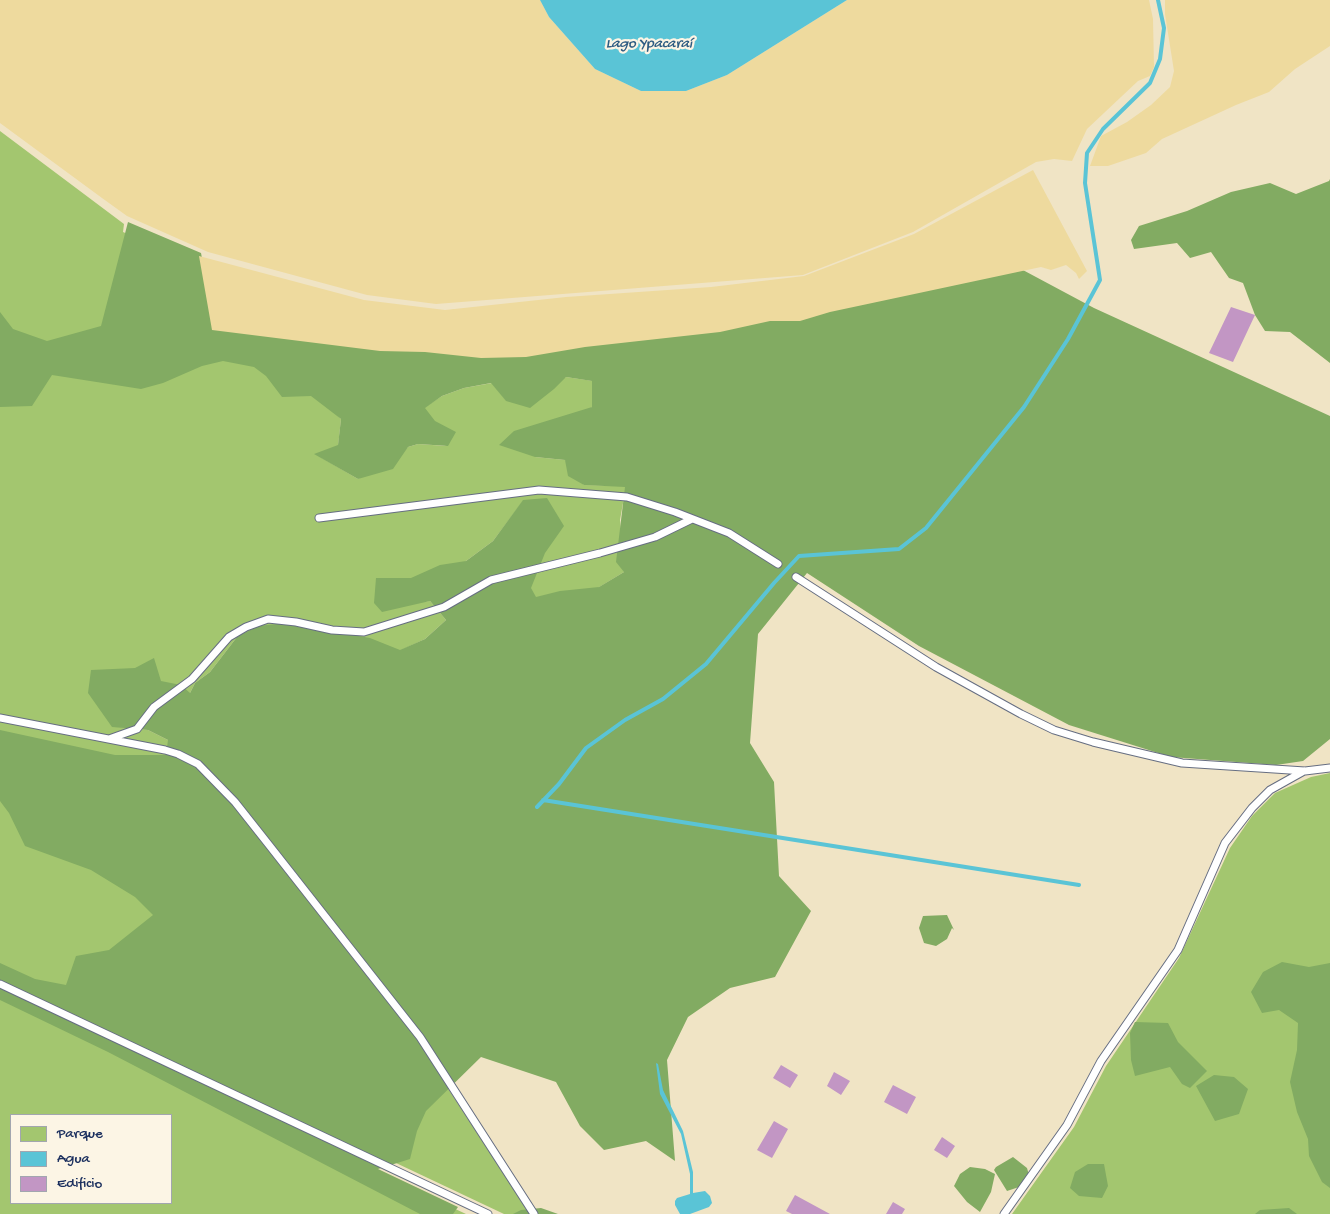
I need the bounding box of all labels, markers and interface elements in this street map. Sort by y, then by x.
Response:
water label: Lago Ypacaraí [606,36,692,54]
legend [10,1114,172,1204]
text: Parque [57,1125,103,1143]
text: Agua [57,1150,90,1168]
text: Edificio [57,1175,102,1193]

